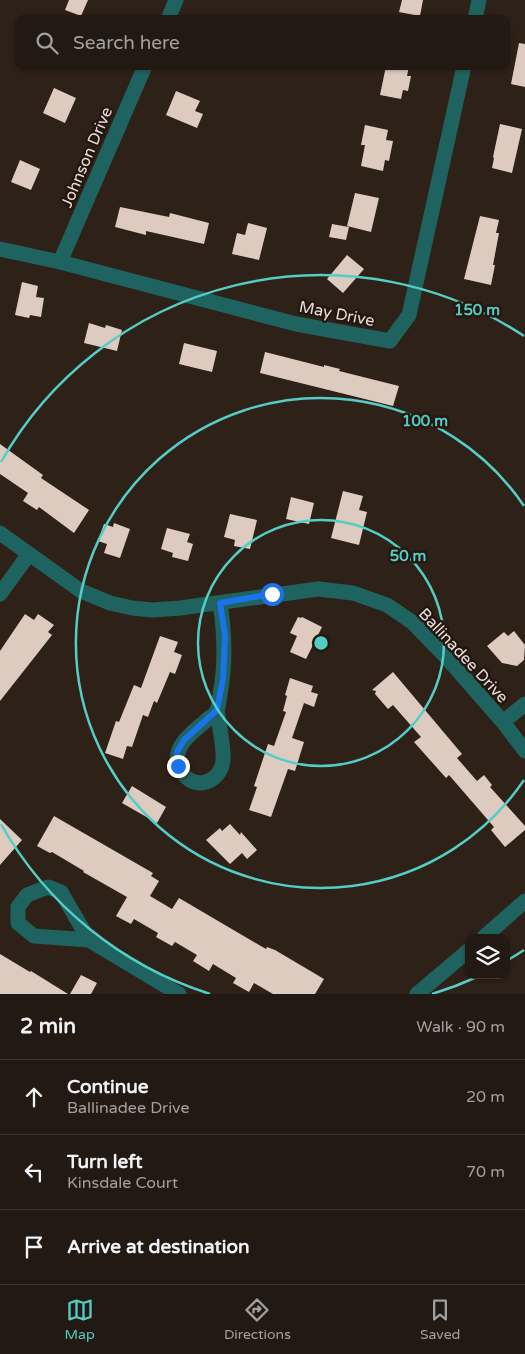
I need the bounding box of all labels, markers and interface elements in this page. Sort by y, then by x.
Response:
search box [15,15,510,70]
icon: search [33,29,61,57]
text: Search here [73,32,180,54]
street label: Johnson Drive [57,104,117,211]
street label: May Drive [297,297,376,331]
text: 150 m [454,301,500,319]
text: 100 m [402,412,448,430]
text: 50 m [390,547,426,565]
route start [261,583,284,606]
street label: Ballinadee Drive [414,604,512,707]
centre of rings [312,634,330,652]
route end [167,755,190,778]
map controls [465,934,510,979]
button: layers [465,934,510,979]
text: 2 min [20,1014,76,1039]
text: Walk · 90 m [416,1017,505,1037]
text: Continue [67,1076,149,1098]
icon: ahead [20,1083,48,1111]
text: 20 m [466,1087,505,1107]
text: Ballinadee Drive [67,1098,190,1118]
text: Turn left [67,1151,143,1173]
icon: left [20,1158,48,1186]
text: 70 m [466,1162,505,1182]
text: Kinsdale Court [67,1173,178,1193]
icon: arrive [20,1233,48,1261]
text: Arrive at destination [67,1236,250,1258]
tab: Map [65,1296,95,1343]
tab: Directions [224,1296,291,1343]
tab: Saved [420,1296,460,1343]

